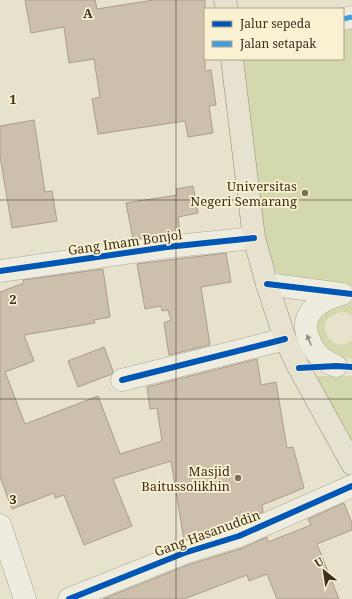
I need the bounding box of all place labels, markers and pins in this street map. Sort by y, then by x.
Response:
place label: Universitas Negeri Semarang [190,177,297,210]
marker: Universitas Negeri Semarang [300,188,310,198]
place label: Masjid Baitussolikhin [141,462,231,495]
marker: Masjid Baitussolikhin [233,473,243,483]

